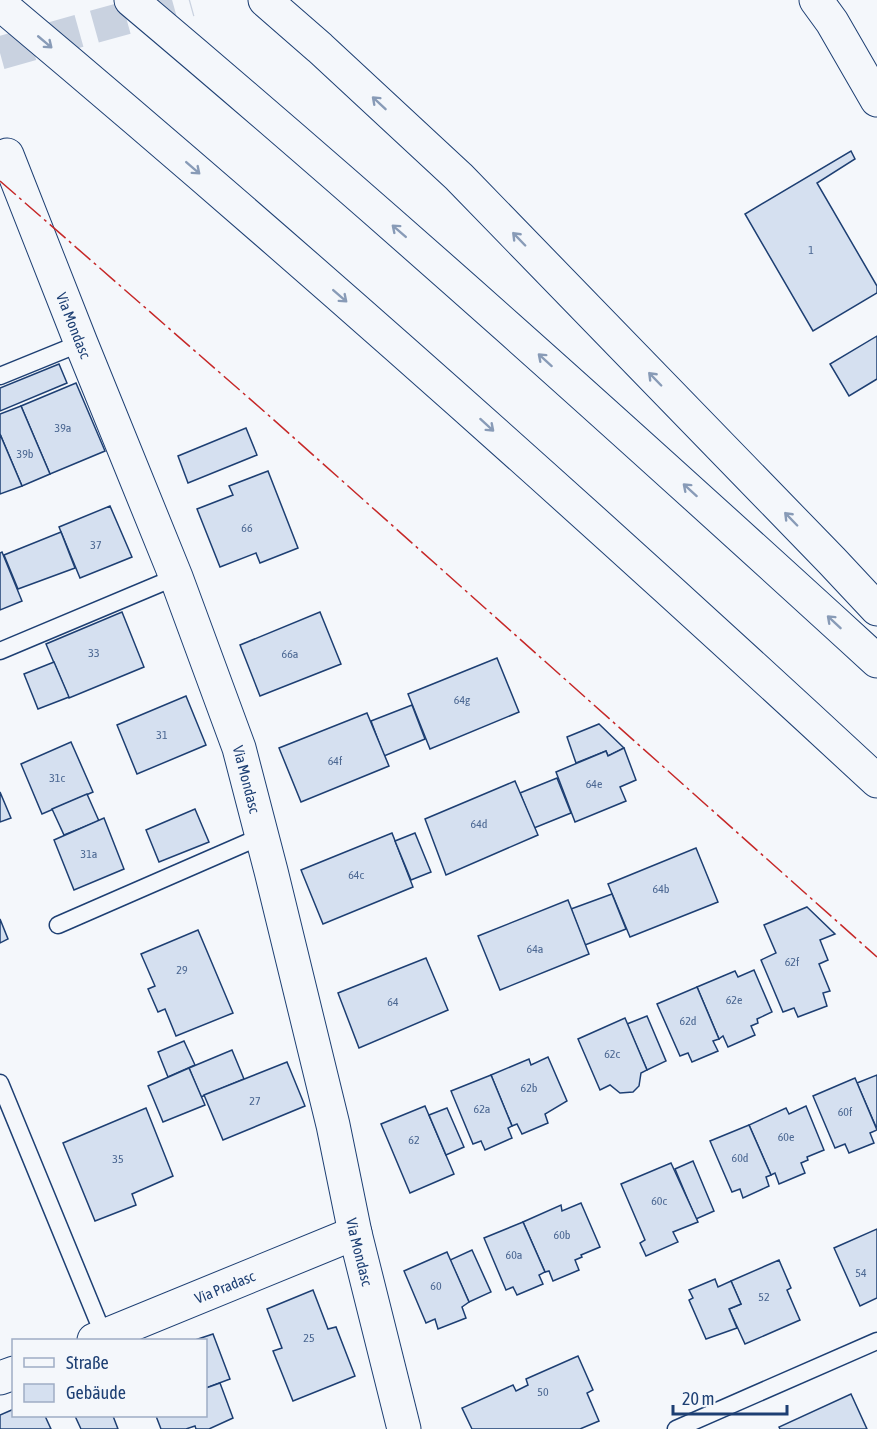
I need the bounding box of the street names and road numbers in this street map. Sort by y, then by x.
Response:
street label: Via Mondasc [53,290,95,361]
street label: Via Mondasc [230,743,264,815]
street label: Via Mondasc [344,1216,376,1288]
street label: Via Pradasc [192,1266,257,1306]

